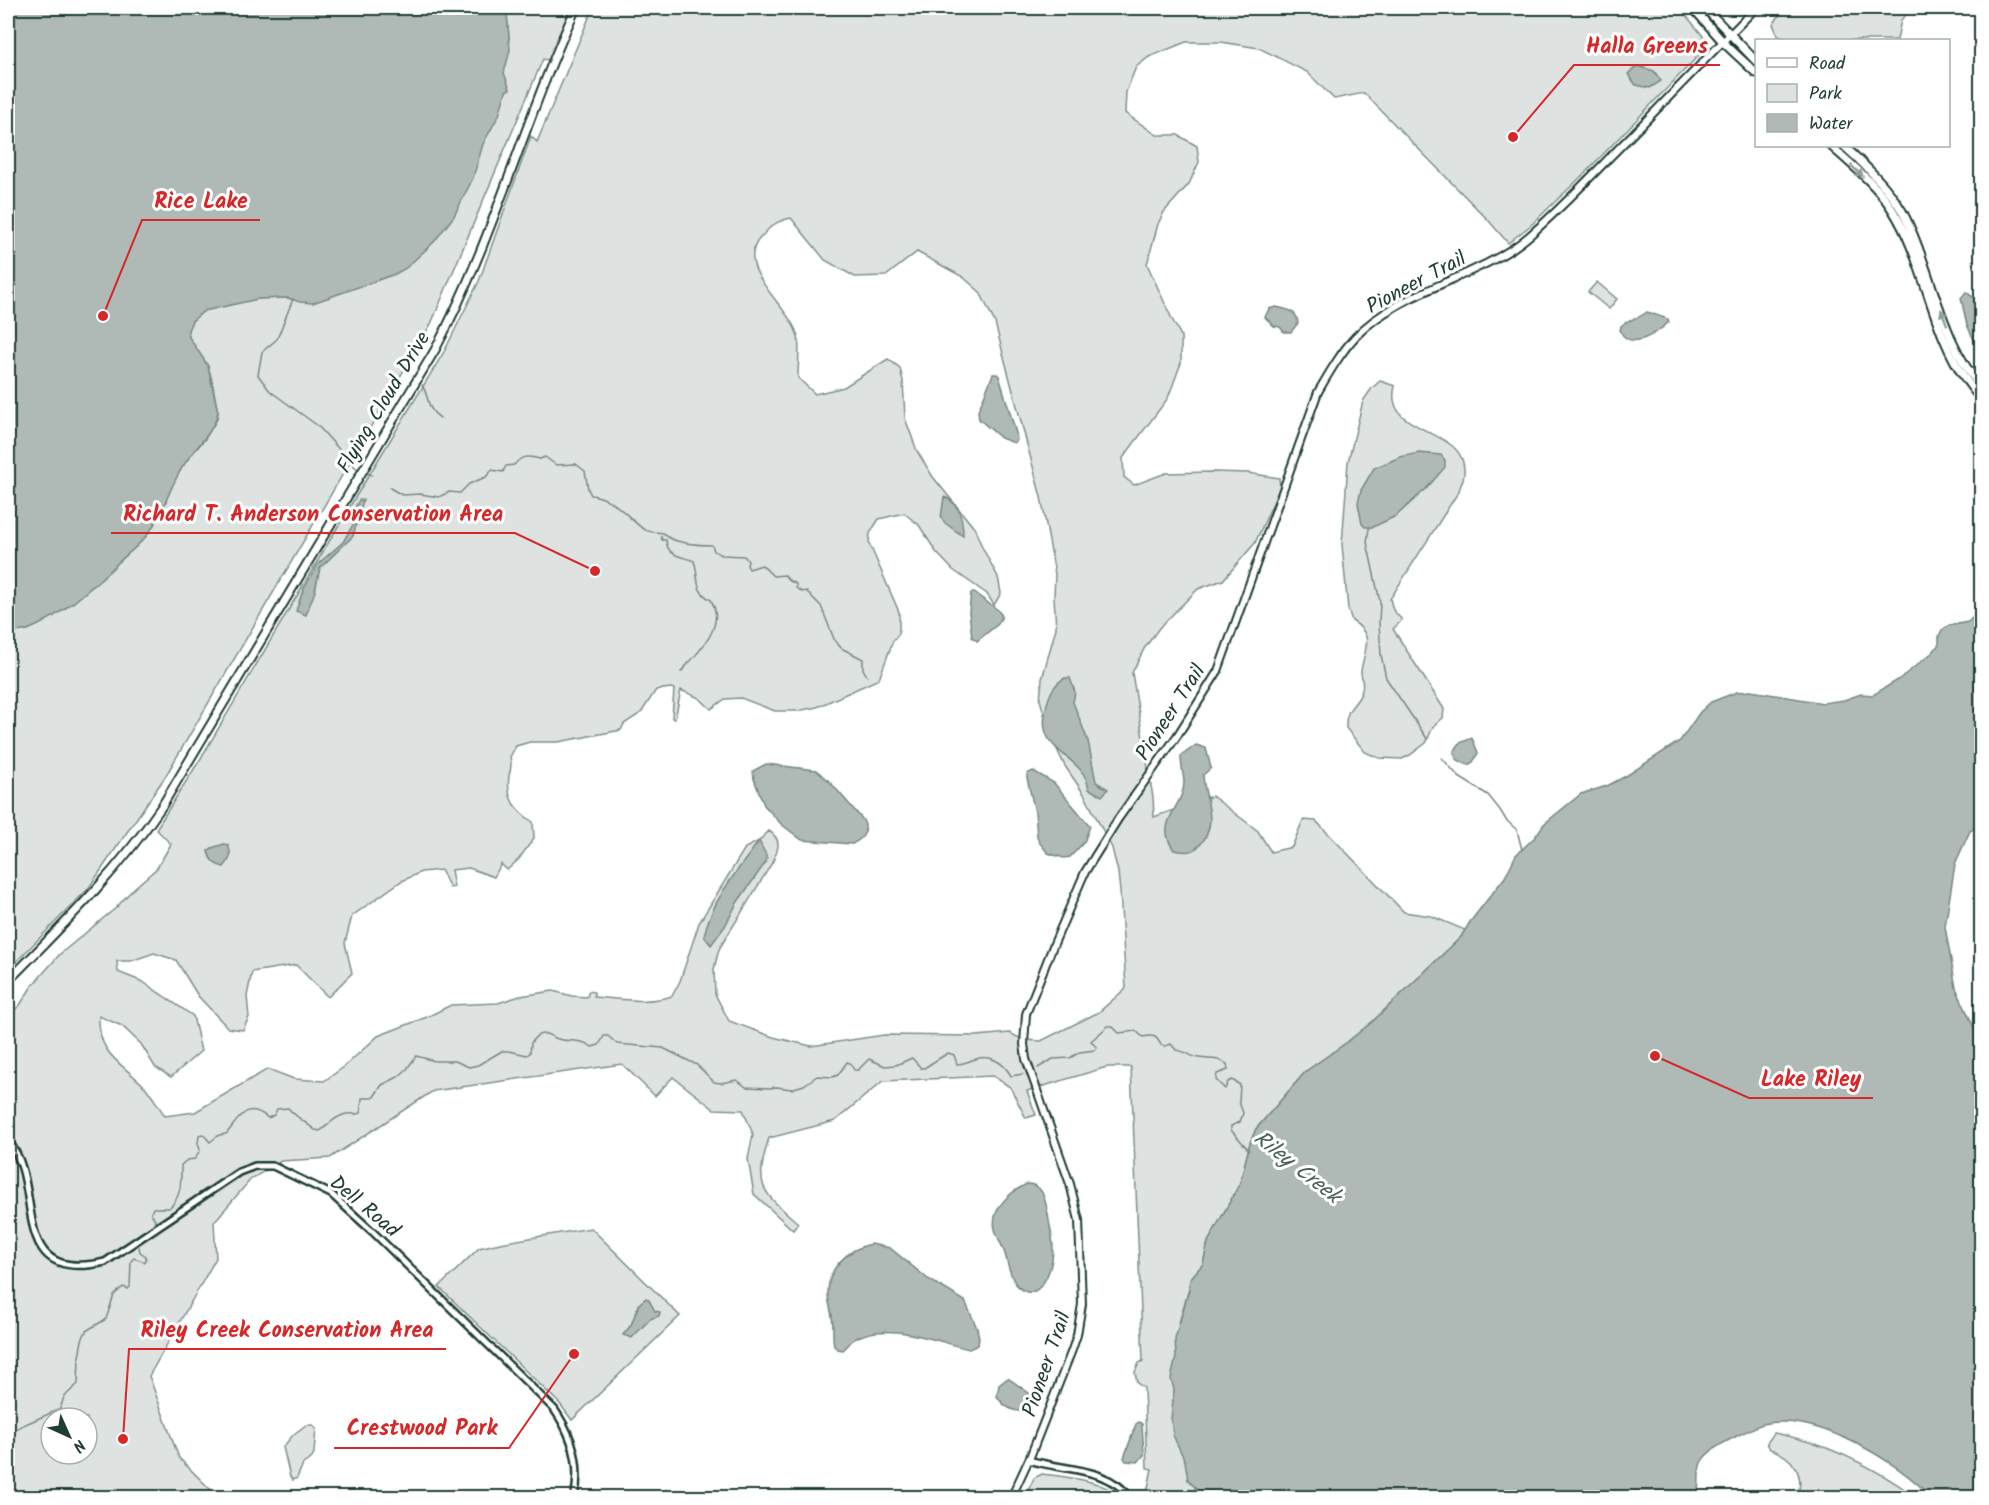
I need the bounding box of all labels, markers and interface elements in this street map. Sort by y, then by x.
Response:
callout: Halla Greens [1574,25,1720,65]
text: Halla Greens [1586,30,1709,65]
legend [1755,39,1950,147]
text: Road [1809,50,1846,79]
text: Park [1809,80,1842,109]
text: Water [1809,110,1854,139]
one-way arrow [1850,163,1864,177]
callout: Rice Lake [142,180,260,220]
text: Rice Lake [154,185,248,220]
street label: Pioneer Trail [1361,243,1473,324]
one-way arrow [1939,308,1948,326]
street label: Flying Cloud Drive [329,325,440,480]
callout: Richard T. Anderson Conservation Area [111,493,515,533]
text: Richard T. Anderson Conservation Area [123,498,503,533]
street label: Pioneer Trail [1128,658,1215,768]
callout: Lake Riley [1749,1058,1873,1098]
text: Lake Riley [1761,1063,1862,1098]
water label: Riley Creek [1245,1122,1351,1216]
street label: Dell Road [321,1168,407,1247]
street label: Pioneer Trail [1014,1307,1081,1422]
callout: Riley Creek Conservation Area [129,1309,446,1349]
text: Riley Creek Conservation Area [140,1314,434,1349]
north arrow [39,1406,99,1466]
callout: Crestwood Park [334,1408,509,1448]
text: Crestwood Park [347,1412,498,1447]
text: N [66,1433,91,1458]

